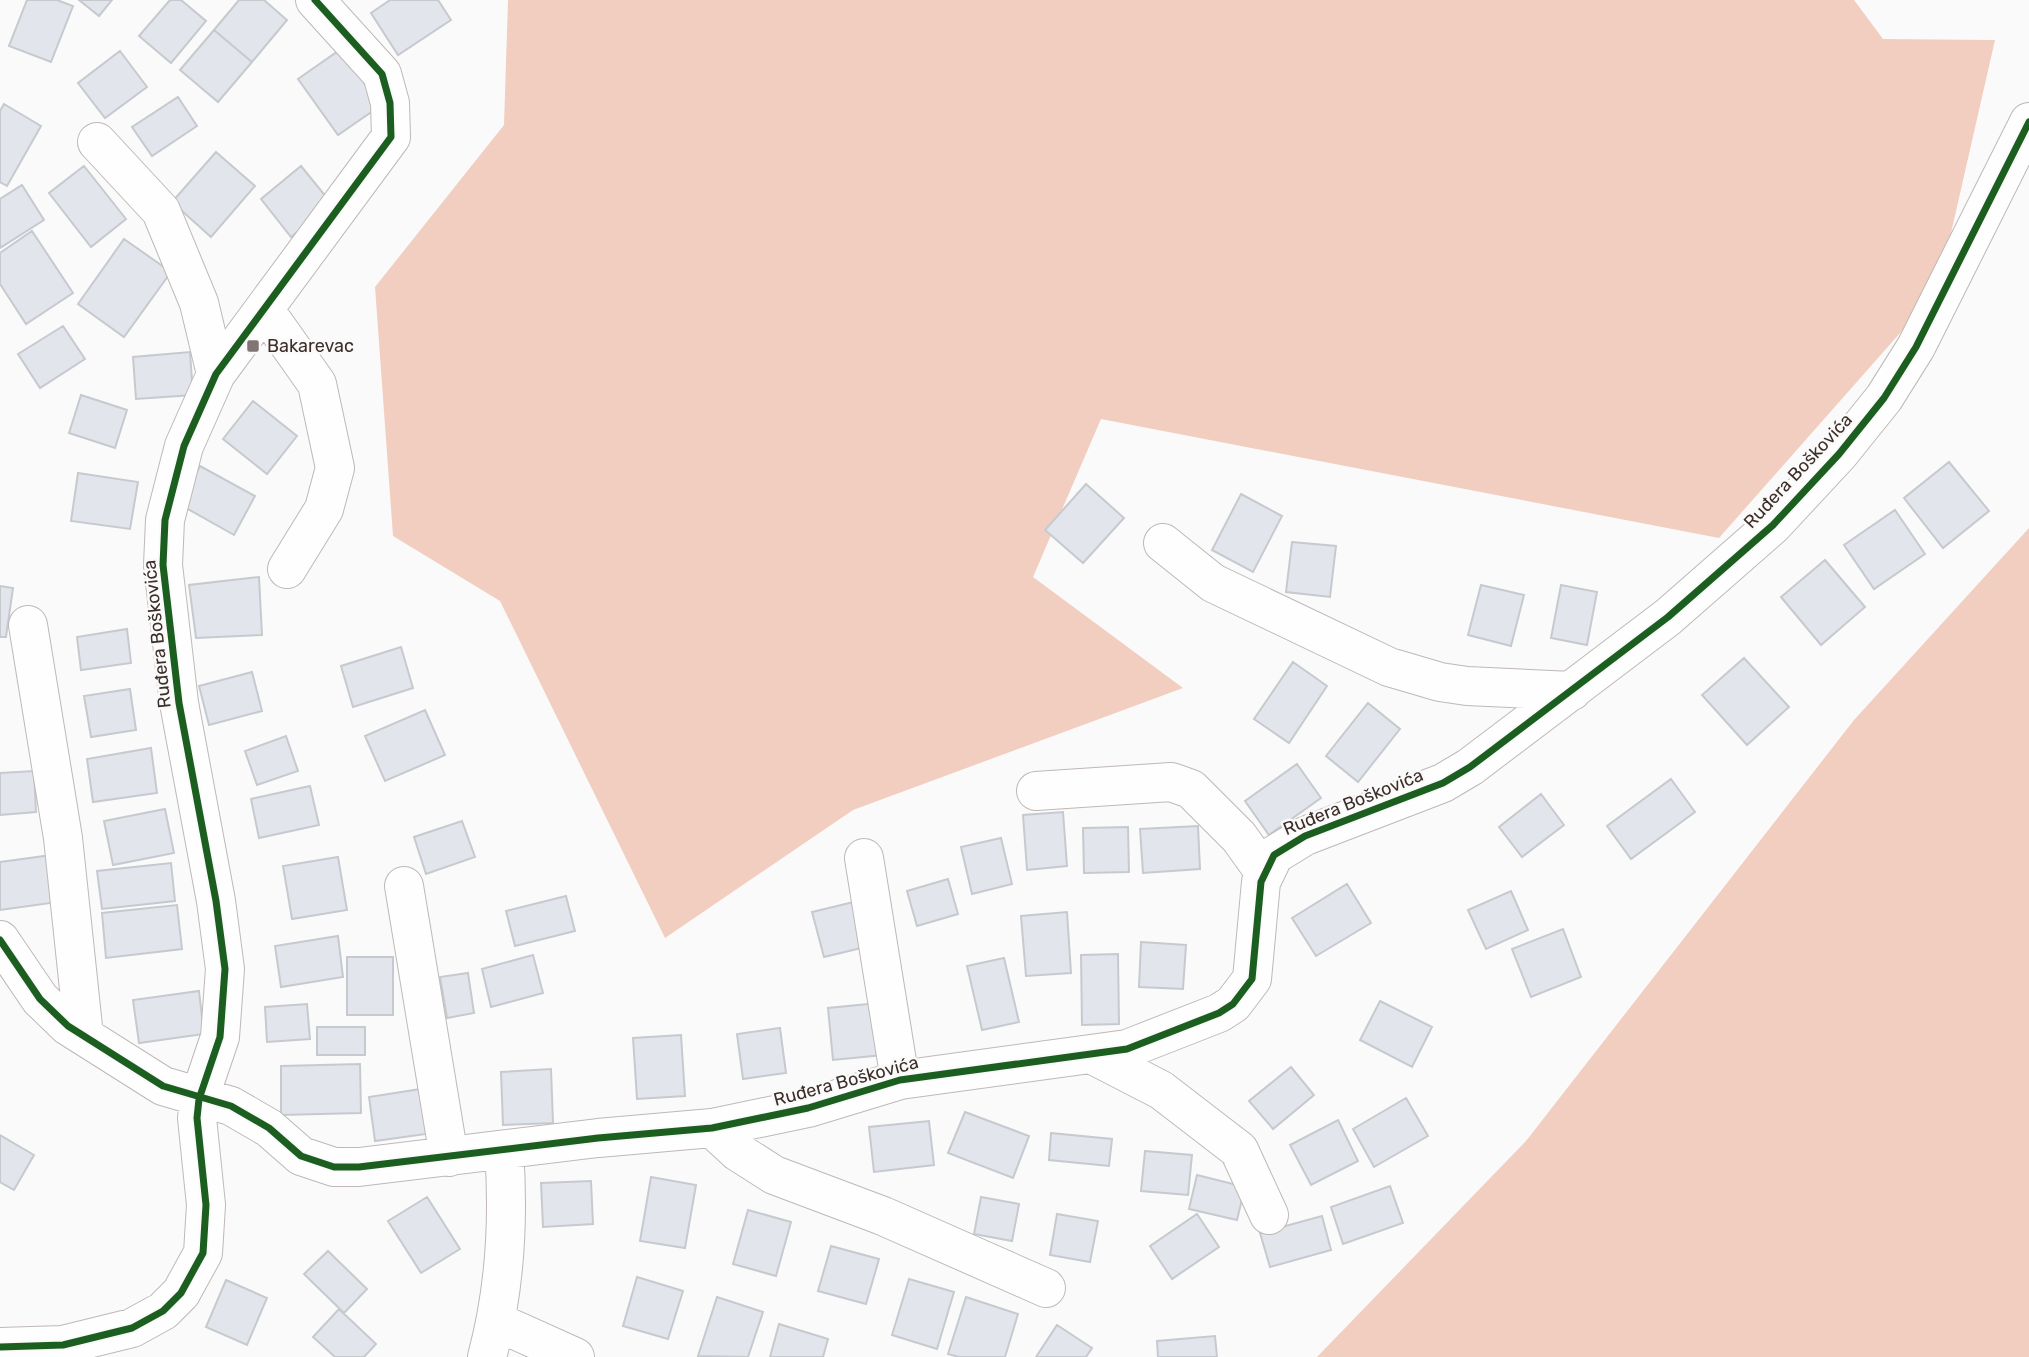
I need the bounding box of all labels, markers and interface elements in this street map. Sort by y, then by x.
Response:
place label: Bakarevac [267,335,354,357]
marker: Bakarevac [245,338,261,354]
street label: Ruđera Boškovića [1739,409,1857,533]
street label: Ruđera Boškovića [138,559,176,709]
street label: Ruđera Boškovića [1280,764,1426,840]
street label: Ruđera Boškovića [771,1051,921,1111]

